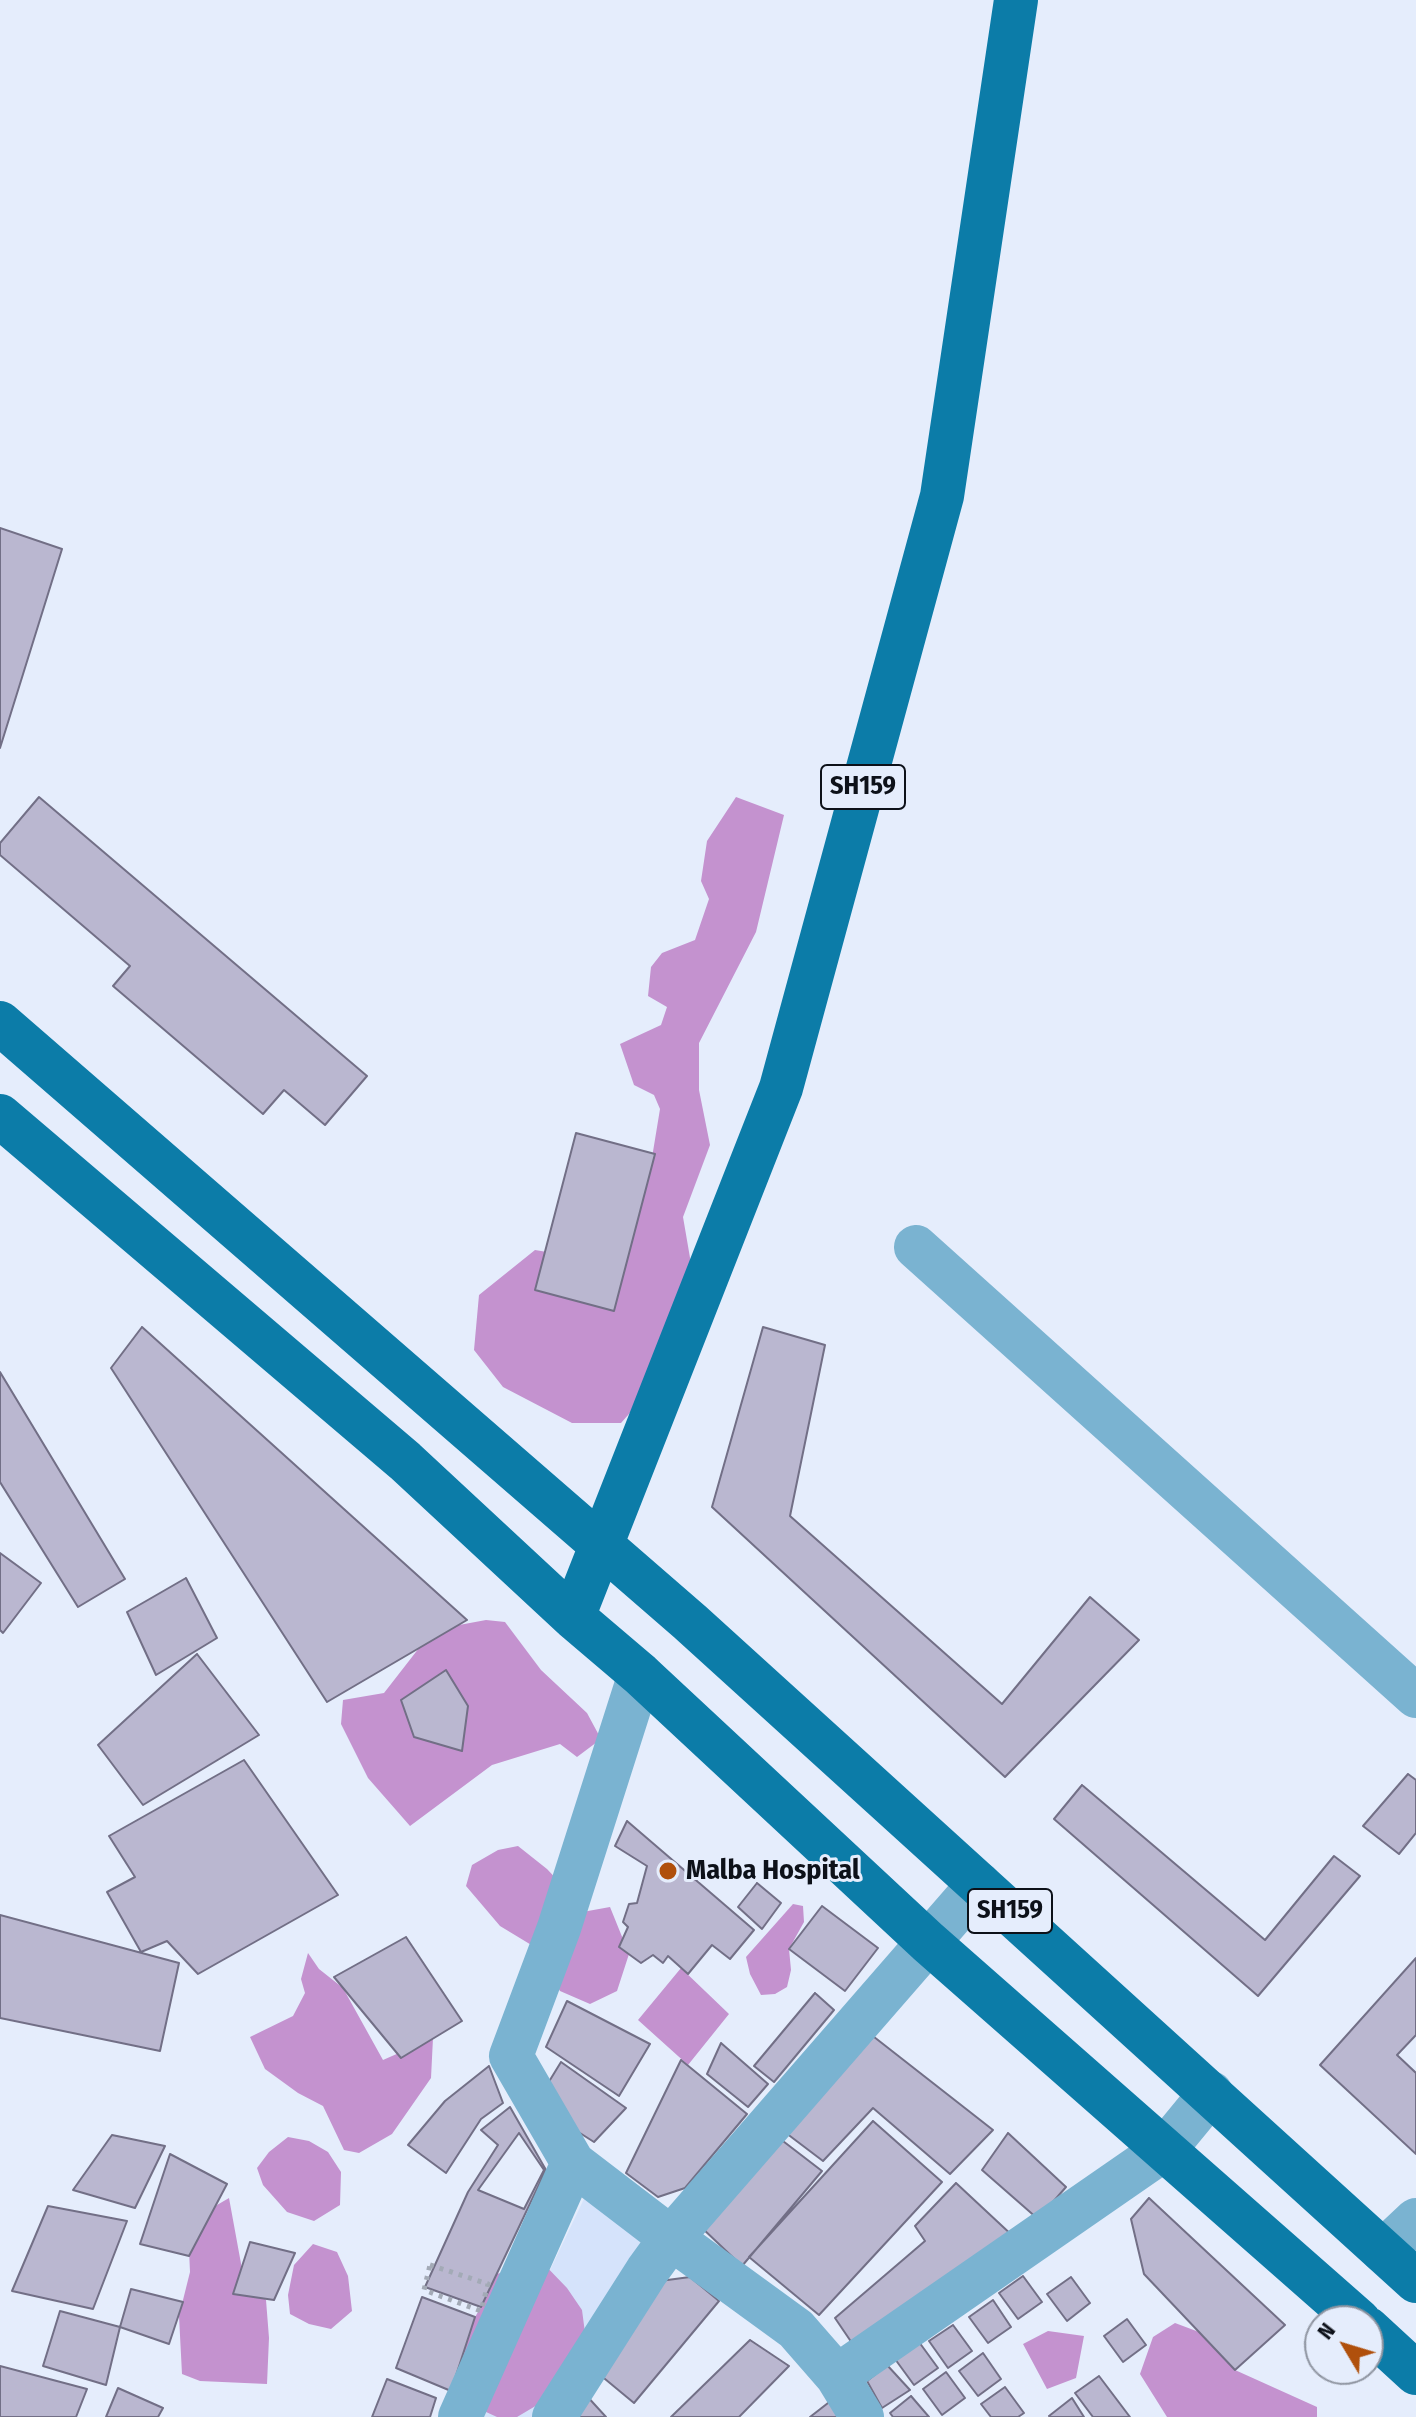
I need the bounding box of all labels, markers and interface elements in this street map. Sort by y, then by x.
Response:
road number: SH159 [821,765,905,809]
place label: Malba Hospital [686,1854,860,1888]
marker: Malba Hospital [657,1860,679,1882]
road number: SH159 [968,1889,1052,1933]
north arrow [1304,2305,1384,2385]
text: N [1312,2318,1341,2345]

